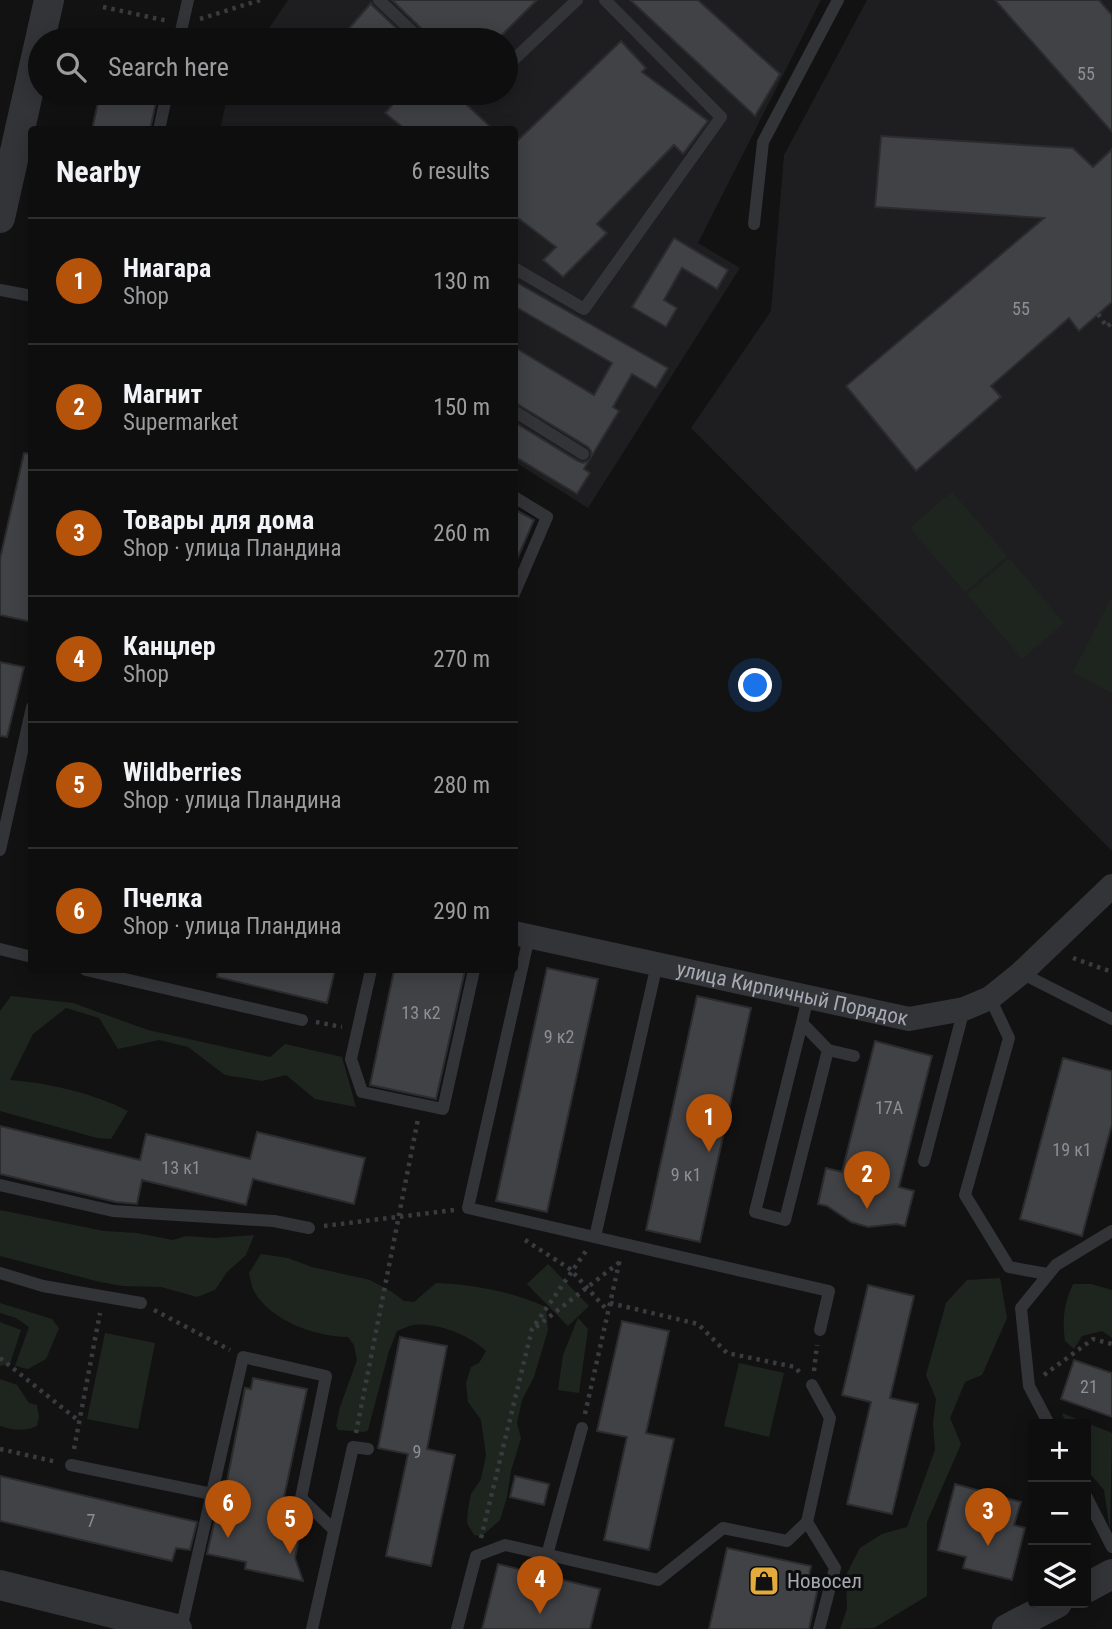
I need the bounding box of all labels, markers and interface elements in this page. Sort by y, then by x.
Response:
search box [28,28,518,105]
icon: search [52,48,90,86]
text: Search here [108,52,229,82]
house number: 55 [1077,63,1095,84]
text: Nearby [56,154,141,189]
text: 6 results [412,158,490,185]
text: Ниагара [123,253,211,283]
text: 1 [73,268,85,295]
text: 130 m [433,268,490,295]
text: Shop [123,283,169,310]
house number: 55 [1012,298,1030,319]
text: Магнит [123,379,202,409]
text: 2 [73,394,85,421]
text: 150 m [433,394,490,421]
text: Supermarket [123,409,238,436]
text: Товары для дома [123,505,314,535]
text: 3 [73,520,85,547]
text: 260 m [433,520,490,547]
text: Shop · улица Пландина [123,535,342,562]
text: Канцлер [123,631,216,661]
text: 4 [73,646,85,673]
text: 270 m [433,646,490,673]
text: Shop [123,661,169,688]
your location [738,668,772,702]
text: Wildberries [123,757,242,787]
text: 5 [73,772,85,799]
text: 280 m [433,772,490,799]
text: Shop · улица Пландина [123,787,342,814]
text: Пчелка [123,883,203,913]
text: 6 [73,898,85,925]
text: 290 m [433,898,490,925]
text: Shop · улица Пландина [123,913,342,940]
street label: улица Кирпичный Порядок [674,957,910,1030]
house number: 13 к2 [401,1002,441,1023]
house number: 9 к2 [544,1026,574,1047]
pin: 1 [686,1094,732,1152]
house number: 17А [875,1097,904,1118]
house number: 19 к1 [1052,1139,1092,1160]
pin: 2 [844,1151,890,1209]
house number: 13 к1 [161,1157,201,1178]
house number: 9 к1 [671,1164,701,1185]
house number: 21 [1080,1376,1098,1397]
map controls [1028,1419,1091,1608]
button: + [1028,1419,1091,1482]
house number: 9 [413,1441,421,1462]
pin: 6 [205,1480,251,1538]
button: − [1028,1482,1091,1545]
pin: 3 [965,1488,1011,1546]
pin: 5 [267,1496,313,1554]
house number: 7 [87,1510,96,1531]
button: layers [1028,1545,1091,1608]
pin: 4 [517,1556,563,1614]
shop icon: Новосел [747,1564,781,1598]
place label: Новосел [787,1569,862,1593]

